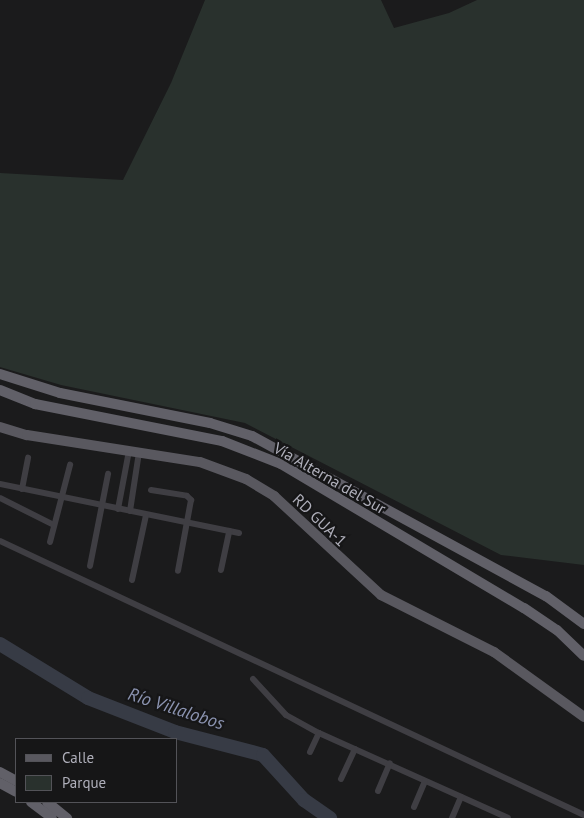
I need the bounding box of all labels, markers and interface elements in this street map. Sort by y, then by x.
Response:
street label: Vía Alterna del Sur [270,438,390,518]
street label: RD GUA-1 [289,490,351,550]
water label: Río Villalobos [125,683,227,735]
legend [15,738,178,803]
text: Calle [62,748,94,767]
text: Parque [62,773,106,792]

